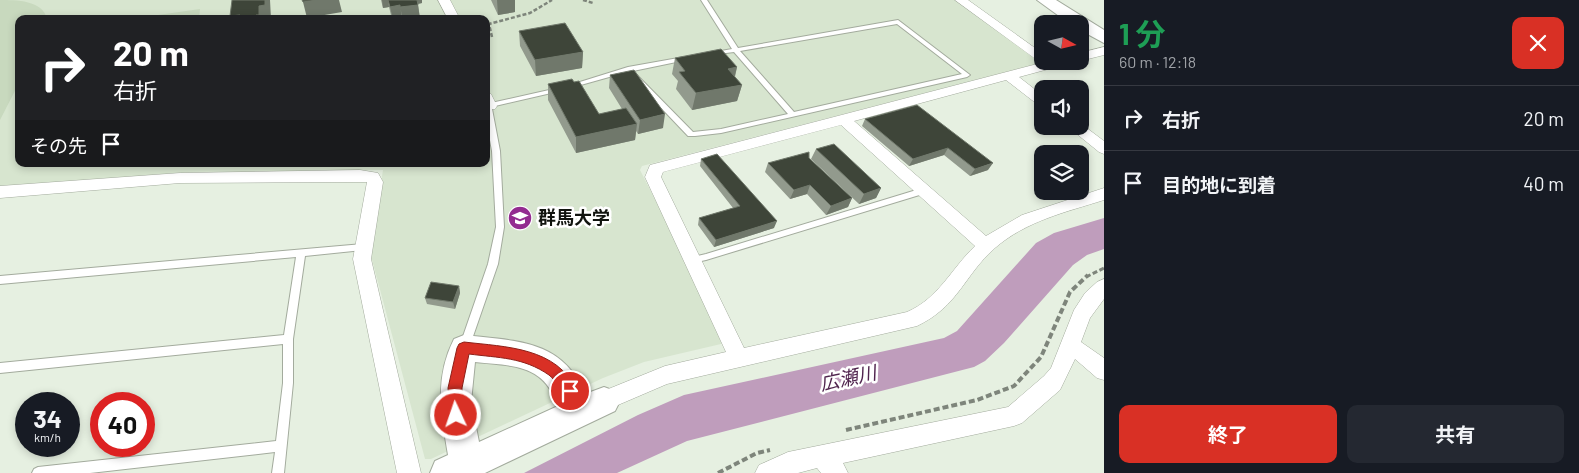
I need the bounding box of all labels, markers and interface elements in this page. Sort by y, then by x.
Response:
north arrow [1034,15,1089,70]
map controls [1034,15,1089,200]
text: 1 分 [1119,15,1166,51]
button: close [1512,17,1564,69]
text: 20 m [113,31,189,73]
icon: right [30,35,95,100]
text: 60 m · 12:18 [1119,52,1196,71]
text: 右折 [113,77,157,103]
button: sound [1034,80,1089,135]
icon: right [1119,104,1147,132]
text: 20 m [1524,107,1564,130]
text: 右折 [1162,108,1200,131]
icon: arrive [97,130,125,158]
text: その先 [30,134,87,157]
button: layers [1034,145,1089,200]
icon: arrive [1119,169,1147,197]
text: 40 m [1523,172,1564,195]
text: 目的地に到着 [1162,173,1276,196]
school or university icon: 群馬大学 [507,205,533,231]
place label: 群馬大学 [538,206,610,228]
water label: 広瀬川 [818,360,880,395]
pin [549,370,591,412]
icon: arrive [556,377,584,405]
position arrow [429,388,481,440]
speed limit sign: 40 [90,392,155,457]
text: 34 [33,403,62,433]
button: 終了 [1119,405,1337,463]
button: 共有 [1347,405,1564,463]
text: km/h [34,430,61,444]

